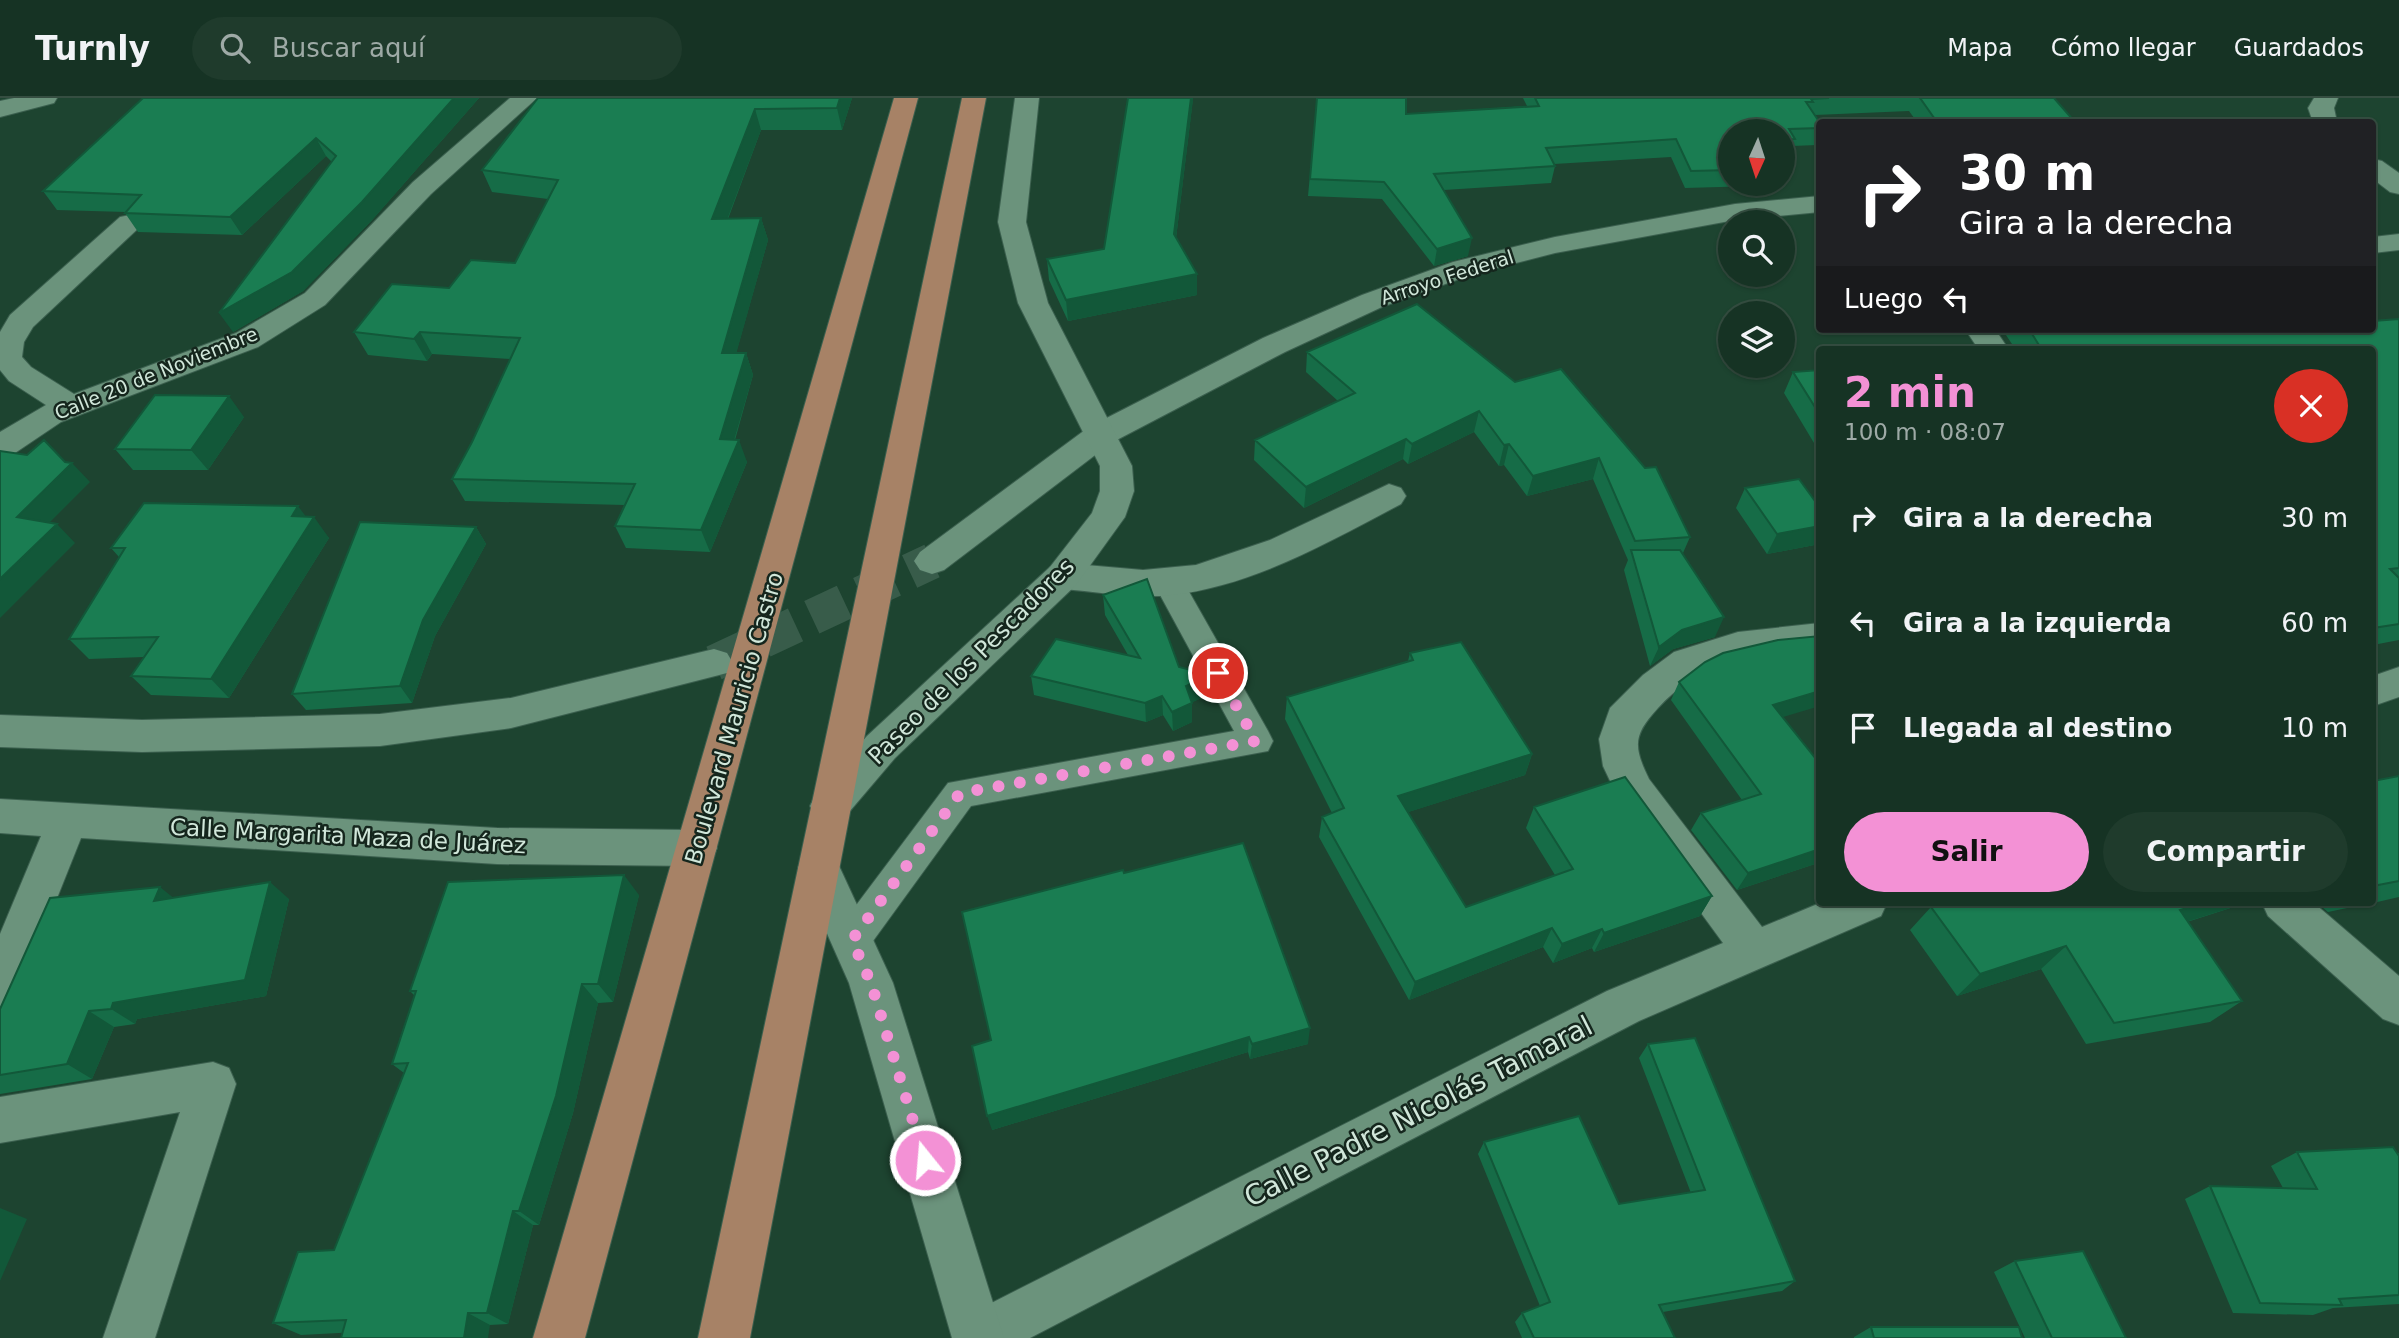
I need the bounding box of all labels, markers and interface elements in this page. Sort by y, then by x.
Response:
search box [192,17,682,80]
text: Turnly [35,29,150,68]
icon: search [216,29,254,67]
text: Buscar aquí [272,33,425,63]
text: Mapa [1947,34,2013,62]
text: Cómo llegar [2051,34,2196,62]
text: Guardados [2234,34,2364,62]
north arrow [1718,119,1796,196]
map controls [1718,119,1795,378]
text: 30 m [1959,145,2095,202]
icon: right [1844,147,1935,238]
text: Gira a la derecha [1959,204,2234,242]
button: search [1718,210,1795,287]
street label: Arroyo Federal [1378,245,1516,309]
icon: left [1937,280,1975,318]
text: Luego [1844,284,1923,314]
button: layers [1718,301,1795,378]
street label: Calle 20 de Noviembre [51,322,261,424]
text: 2 min [1844,368,1976,417]
button: close [2274,369,2348,443]
text: 100 m · 08:07 [1844,419,2006,445]
icon: right [1844,499,1882,537]
text: Gira a la derecha [1903,503,2153,533]
text: 30 m [2281,503,2348,533]
street label: Paseo de los Pescadores [863,553,1079,769]
street label: Boulevard Mauricio Castro [680,569,788,867]
icon: left [1844,604,1882,642]
text: Gira a la izquierda [1903,608,2171,638]
text: 60 m [2281,608,2348,638]
pin [1188,643,1248,703]
icon: arrive [1199,654,1237,692]
icon: arrive [1844,709,1882,747]
text: Llegada al destino [1903,713,2172,743]
text: 10 m [2281,713,2348,743]
button: Salir [1844,812,2089,892]
button: Compartir [2103,812,2348,892]
street label: Calle Margarita Maza de Juárez [169,814,527,858]
street label: Calle Padre Nicolás Tamaral [1239,1009,1598,1214]
position arrow [888,1123,962,1197]

